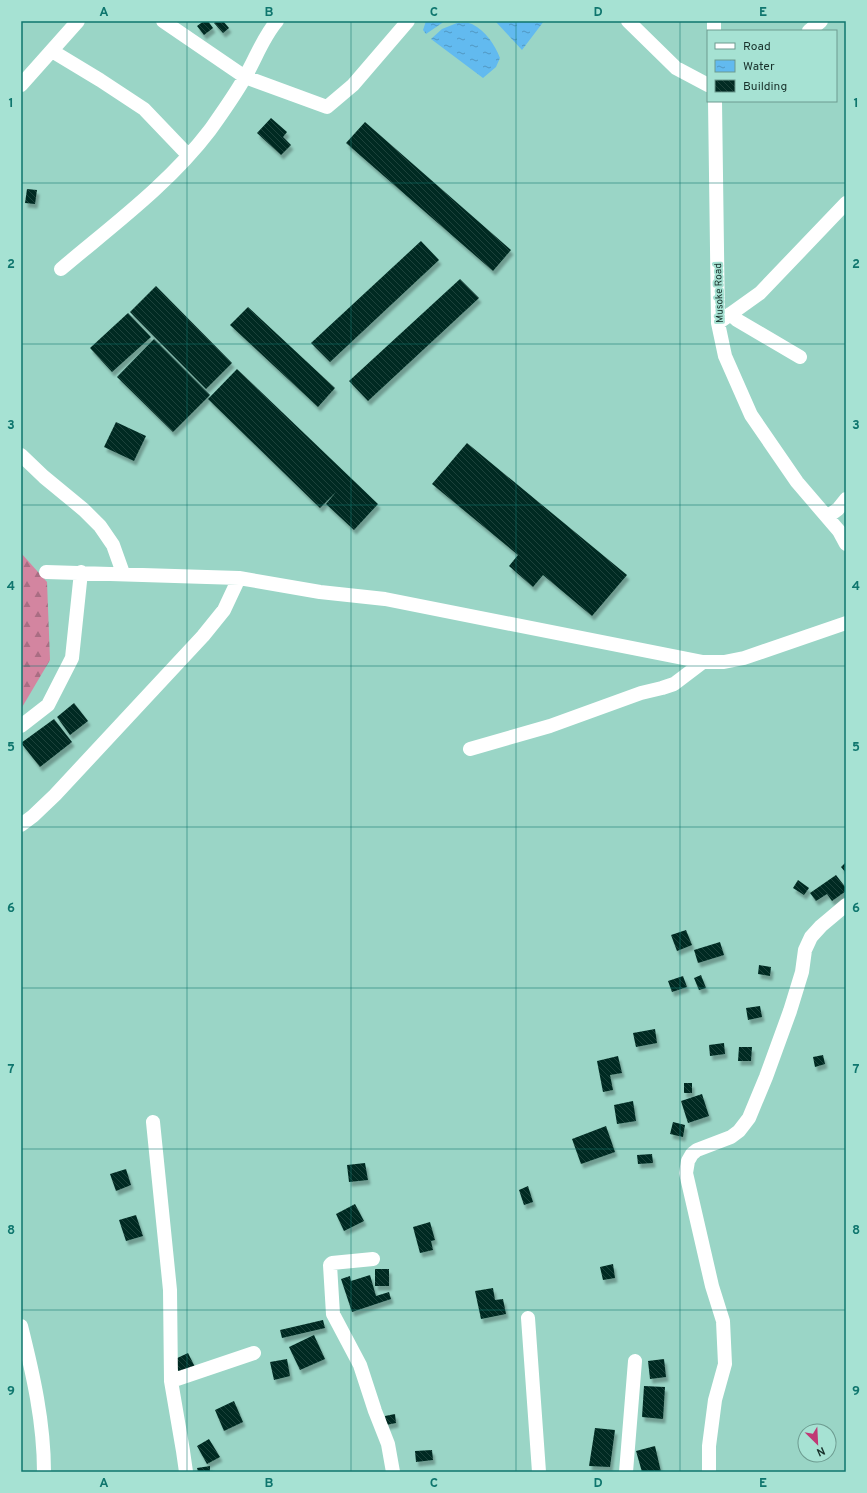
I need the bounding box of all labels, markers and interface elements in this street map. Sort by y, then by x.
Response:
text: A [99,5,109,21]
text: B [265,5,274,21]
text: C [430,5,438,21]
text: D [593,5,603,21]
text: E [759,5,767,21]
legend [707,30,837,102]
text: Road [743,39,771,55]
text: Water [743,59,775,75]
text: Building [743,79,787,95]
text: 1 [8,96,14,112]
text: 1 [853,96,859,112]
text: 2 [7,257,15,273]
text: 2 [852,257,860,273]
street label: Musoke Road [712,263,727,323]
text: 3 [7,418,15,434]
text: 3 [852,418,860,434]
text: 4 [7,579,15,595]
text: 4 [852,579,860,595]
text: 5 [7,740,15,756]
text: 5 [852,740,860,756]
text: 6 [7,901,15,917]
text: 6 [852,901,860,917]
text: 7 [8,1062,15,1078]
text: 7 [853,1062,860,1078]
text: 8 [7,1223,15,1239]
text: 8 [852,1223,860,1239]
text: 9 [7,1384,15,1400]
text: 9 [852,1384,860,1400]
north arrow [797,1423,837,1463]
text: N [814,1443,827,1459]
text: A [99,1476,109,1492]
text: B [265,1476,274,1492]
text: C [430,1476,438,1492]
text: D [593,1476,603,1492]
text: E [759,1476,767,1492]

